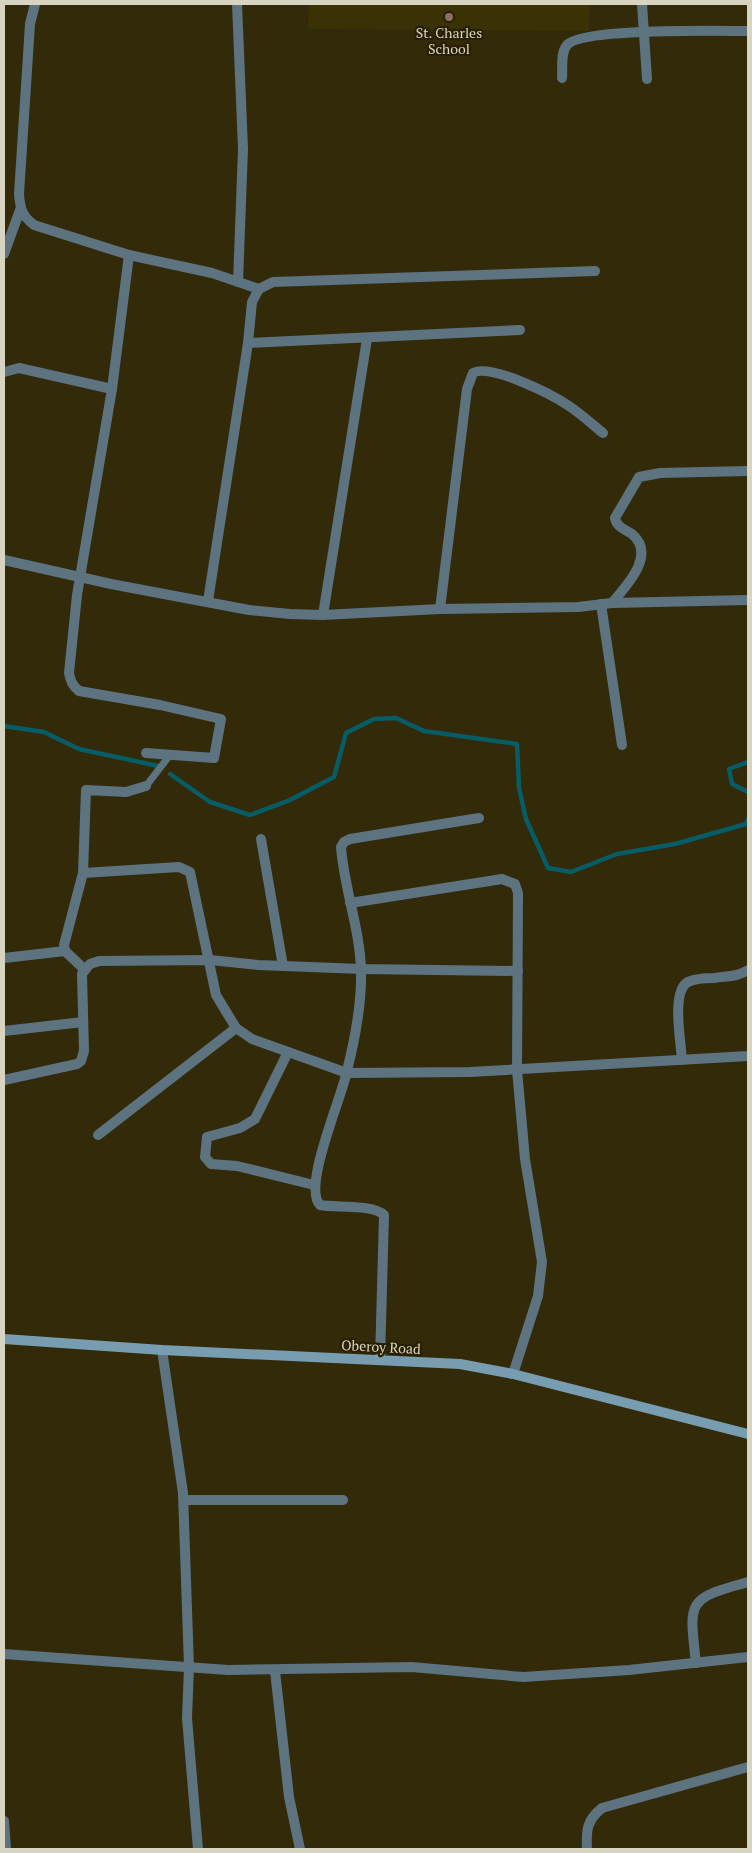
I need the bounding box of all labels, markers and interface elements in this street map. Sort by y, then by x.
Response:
marker: St. Charles School [443,11,455,23]
place label: St. Charles School [416,23,482,58]
street label: Oberoy Road [341,1335,421,1358]

